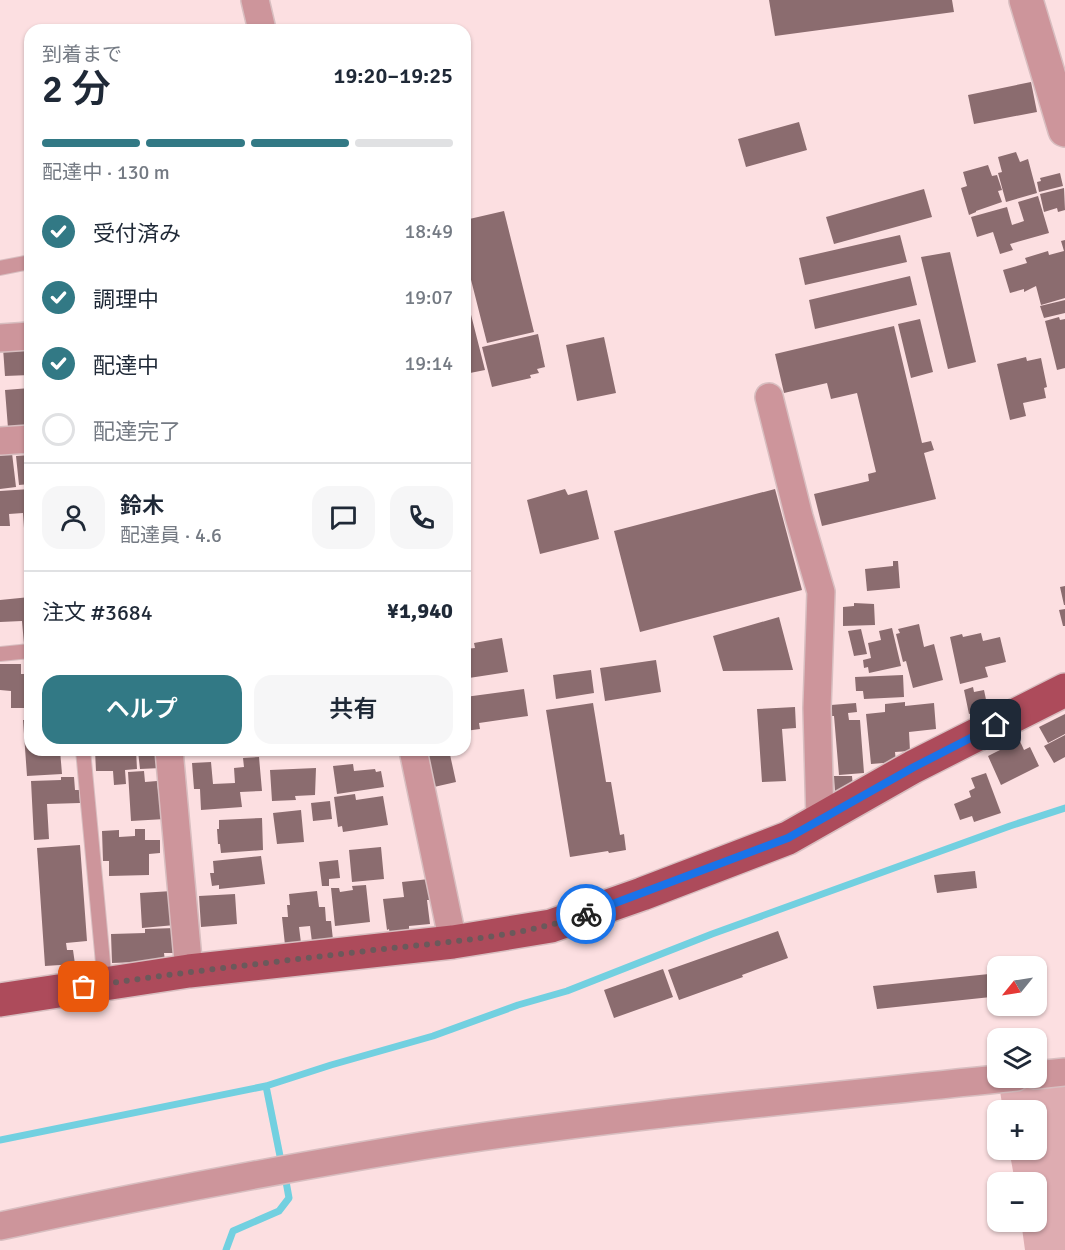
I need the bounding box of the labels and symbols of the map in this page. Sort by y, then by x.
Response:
pin [970,699,1021,750]
courier [556,884,616,944]
north arrow [987,956,1047,1016]
pin [58,961,109,1012]

